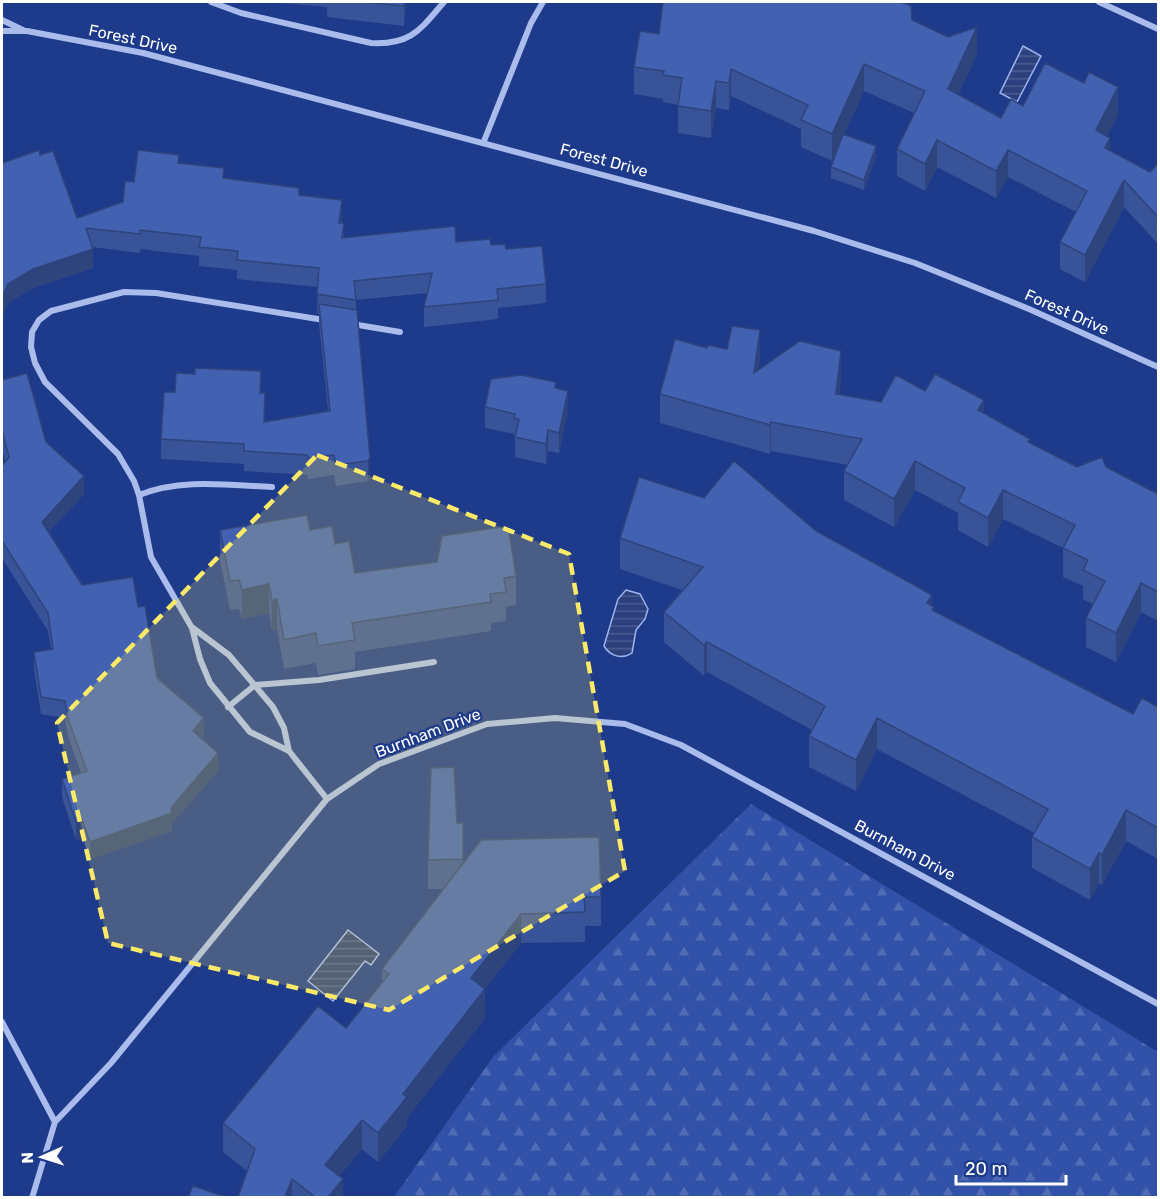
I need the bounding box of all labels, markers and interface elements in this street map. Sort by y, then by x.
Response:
street label: Forest Drive [87,20,179,58]
street label: Forest Drive [558,139,650,181]
street label: Forest Drive [1022,285,1112,339]
street label: Burnham Drive [373,704,483,762]
street label: Burnham Drive [851,815,959,885]
north arrow [12,1127,72,1187]
scale bar [956,1148,1066,1186]
text: N [18,1152,37,1164]
text: 20 m [965,1158,1007,1180]

